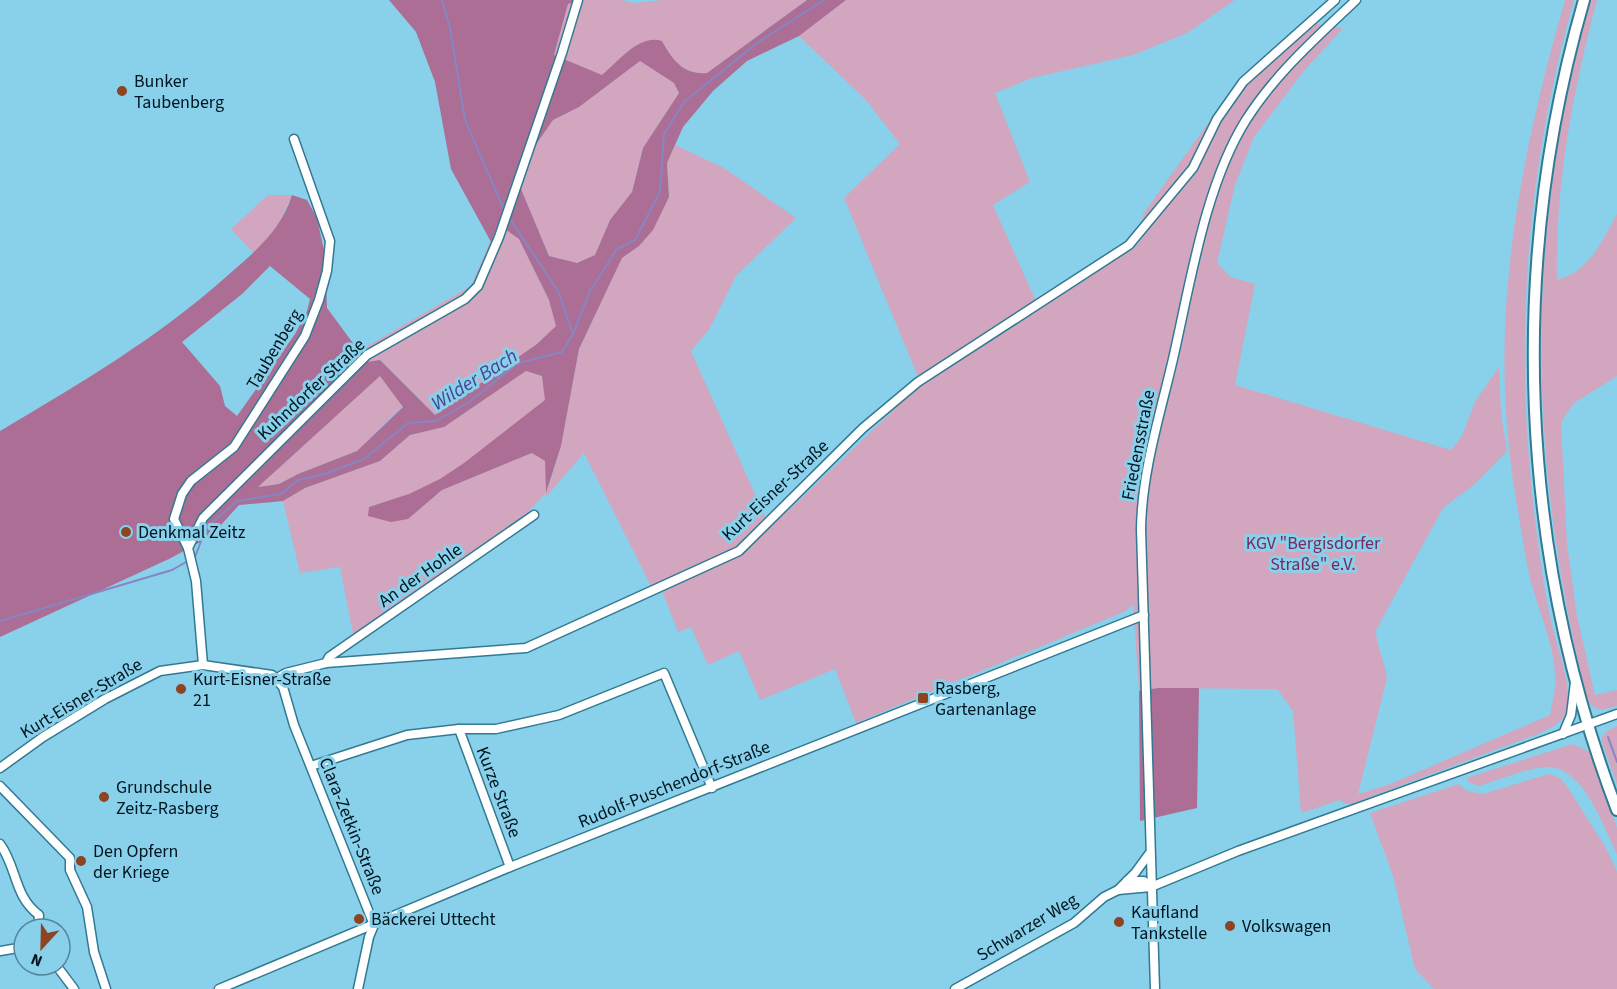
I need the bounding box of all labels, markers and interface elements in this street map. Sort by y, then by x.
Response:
place label: Bunker Taubenberg [134,69,224,115]
marker: Bunker Taubenberg [115,84,129,98]
street label: Taubenberg [241,304,308,394]
street label: Kuhndorfer Straße [252,333,371,446]
water label: Wilder Bach [426,342,523,417]
street label: Friedensstraße [1116,388,1161,502]
street label: Kurt-Eisner-Straße [716,434,834,547]
place label: Denkmal Zeitz [138,520,246,545]
marker: Denkmal Zeitz [119,525,133,539]
park label: KGV "Bergisdorfer Straße" e.V. [1246,531,1381,577]
street label: An der Hohle [373,537,467,613]
street label: Kurt-Eisner-Straße [16,652,147,745]
place label: Kurt-Eisner-Straße 21 [193,667,331,713]
place label: Rasberg, Gartenanlage [935,676,1036,722]
marker: Kurt-Eisner-Straße 21 [174,682,188,696]
marker: Rasberg, Gartenanlage [916,691,930,705]
street label: Rudolf-Puschendorf-Straße [574,734,774,834]
street label: Kurze Straße [470,743,527,841]
street label: Clara-Zetkin-Straße [313,754,391,899]
place label: Grundschule Zeitz-Rasberg [116,775,219,821]
marker: Grundschule Zeitz-Rasberg [97,790,111,804]
place label: Den Opfern der Kriege [93,839,178,885]
marker: Den Opfern der Kriege [74,854,88,868]
street label: Schwarzer Weg [972,887,1082,967]
place label: Kaufland Tankstelle [1131,900,1207,946]
place label: Bäckerei Uttecht [371,907,496,932]
marker: Bäckerei Uttecht [352,912,366,926]
place label: Volkswagen [1242,914,1331,939]
marker: Kaufland Tankstelle [1112,915,1126,929]
north arrow [12,917,72,977]
marker: Volkswagen [1223,919,1237,933]
text: N [28,948,46,972]

